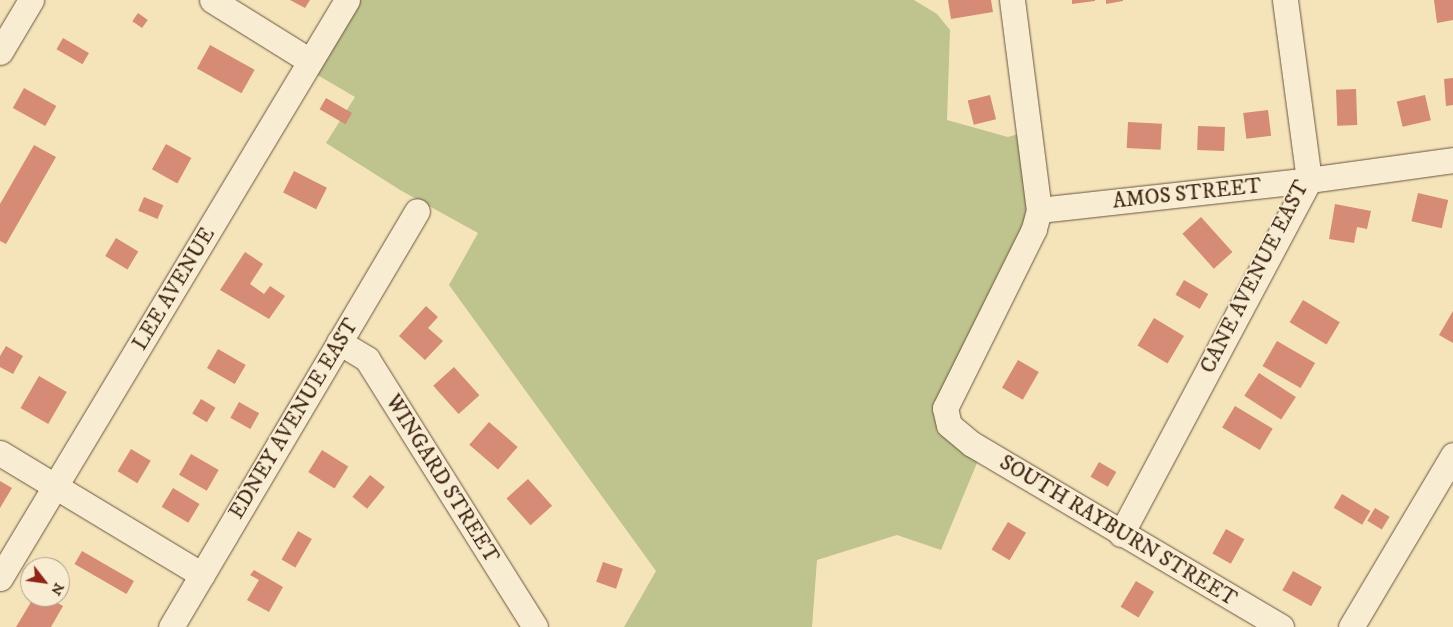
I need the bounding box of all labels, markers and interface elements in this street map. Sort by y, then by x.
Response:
street label: AMOS STREET [1111,174,1263,214]
street label: CANE AVENUE EAST [1195,176,1315,378]
street label: LEE AVENUE [127,223,221,355]
street label: EDNEY AVENUE EAST [224,314,364,524]
street label: WINGARD STREET [380,390,504,568]
street label: SOUTH RAYBURN STREET [995,450,1241,612]
north arrow [20,557,70,607]
text: N [46,580,68,598]

